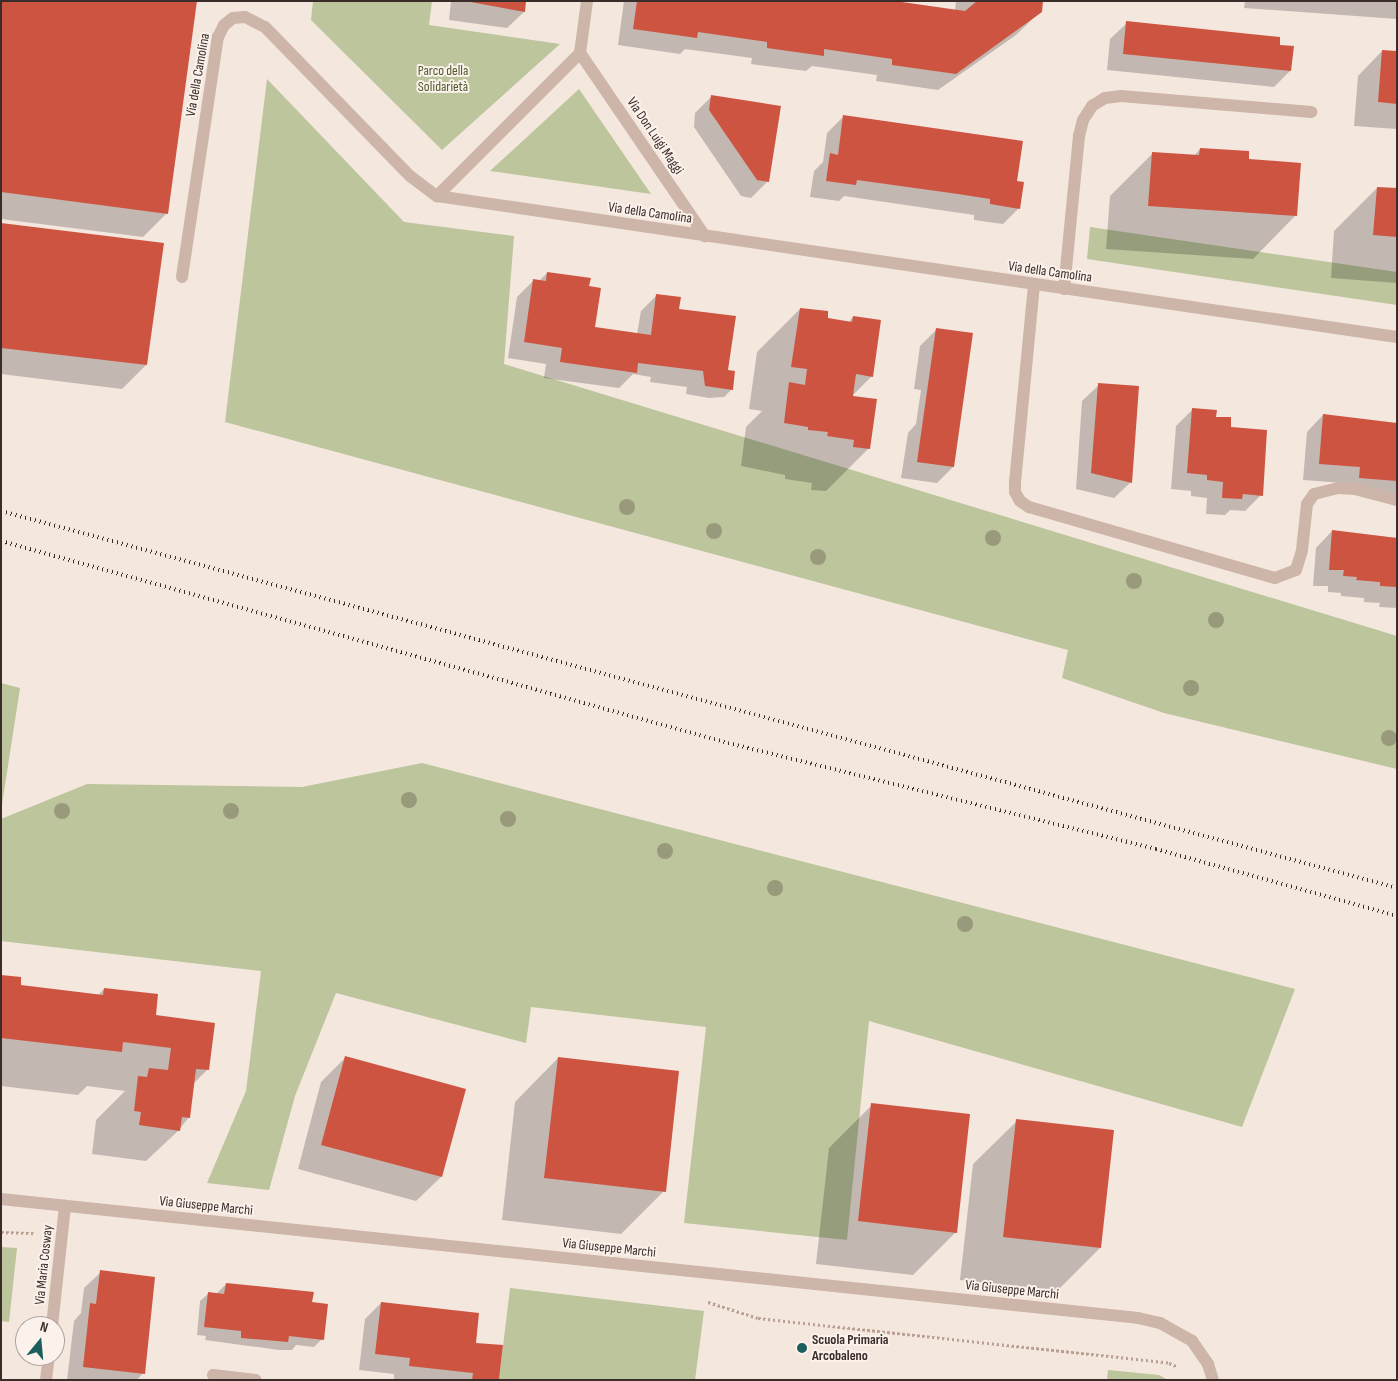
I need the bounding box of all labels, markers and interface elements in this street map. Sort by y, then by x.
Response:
street label: Via della Camolina [182,32,214,118]
park label: Parco della Solidarietà [418,63,468,95]
street label: Via Don Luigi Maggi [623,94,687,178]
street label: Via della Camolina [607,199,693,227]
street label: Via della Camolina [1007,258,1093,286]
street label: Via Giuseppe Marchi [158,1193,254,1219]
street label: Via Maria Cosway [31,1224,57,1306]
street label: Via Giuseppe Marchi [561,1235,657,1261]
street label: Via Giuseppe Marchi [964,1277,1060,1303]
north arrow [15,1316,65,1366]
text: N [38,1318,50,1336]
place label: Scuola Primaria Arcobaleno [812,1332,889,1364]
marker: Scuola Primaria Arcobaleno [796,1342,808,1354]

